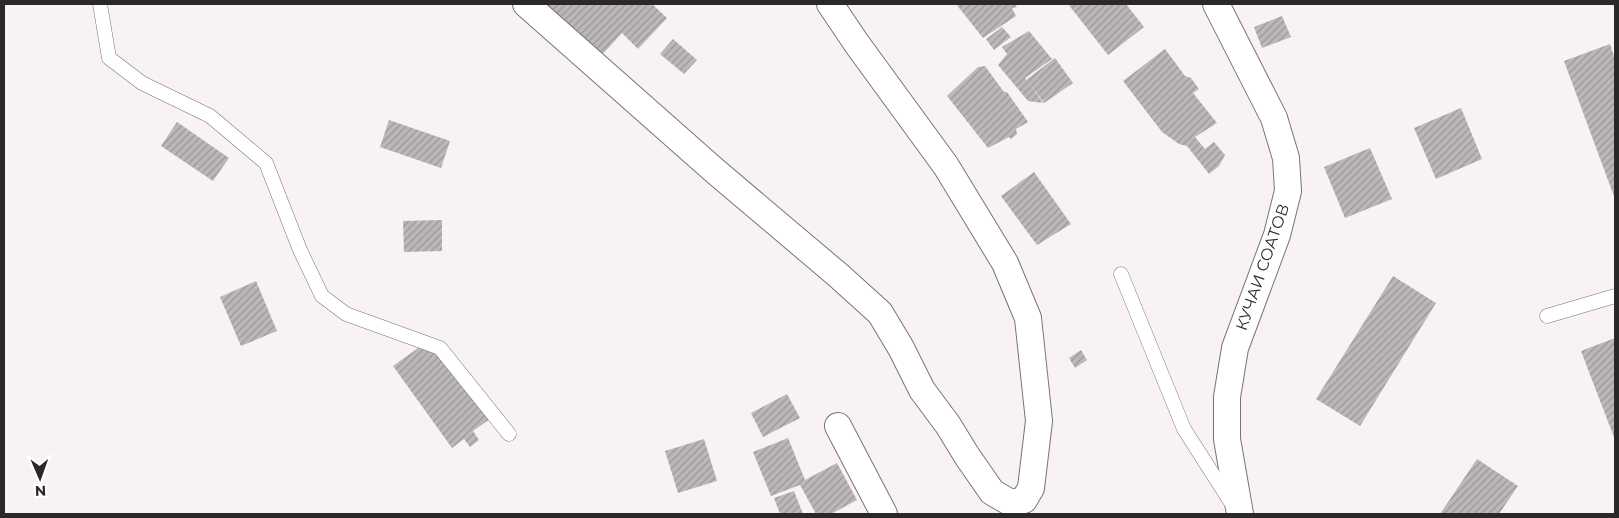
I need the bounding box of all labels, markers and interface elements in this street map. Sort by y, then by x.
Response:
street label: КУЧАИ СОАТОВ [1232,201,1293,333]
north arrow [15,453,65,503]
text: N [34,482,46,500]

